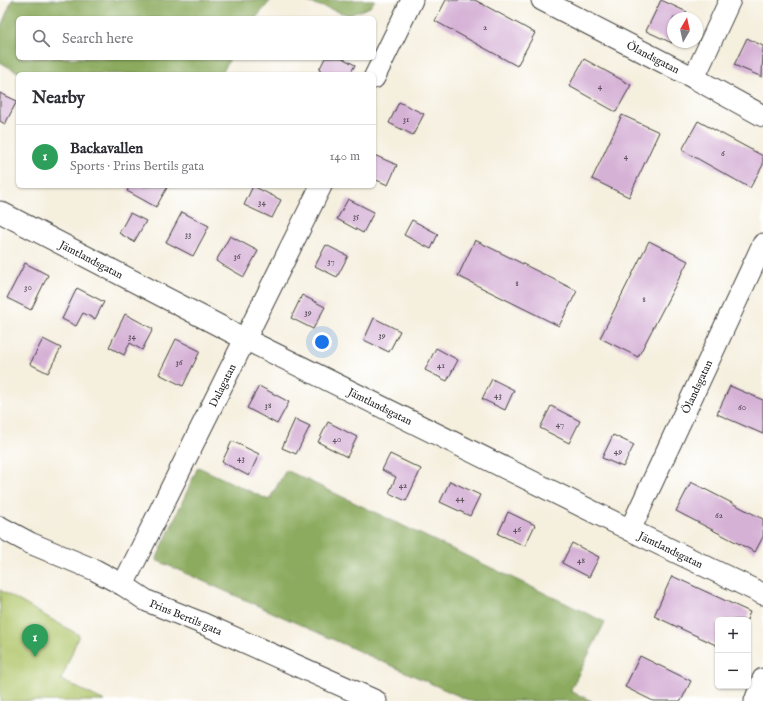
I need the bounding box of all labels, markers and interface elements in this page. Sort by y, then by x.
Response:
north arrow [667,12,703,48]
search box [16,16,376,60]
house number: 2 [483,22,487,33]
icon: search [30,27,52,49]
text: Search here [62,29,133,48]
street label: Ölandsgatan [624,39,682,77]
house number: 4 [598,81,603,92]
text: Nearby [32,88,85,109]
house number: 31 [403,114,409,125]
text: Backavallen [70,139,143,158]
text: 1 [43,148,47,165]
text: 140 m [330,148,360,165]
house number: 6 [721,148,725,159]
house number: 4 [624,151,629,162]
text: Sports · Prins Bertils gata [70,158,204,175]
house number: 34 [258,197,266,208]
house number: 35 [353,211,360,222]
house number: 33 [185,229,191,240]
street label: Jämtlandsgatan [55,237,125,283]
house number: 36 [233,251,241,262]
house number: 37 [327,256,335,267]
house number: 8 [515,278,519,289]
house number: 30 [24,282,32,293]
house number: 8 [642,294,646,305]
house number: 39 [304,307,312,318]
house number: 39 [378,330,386,341]
house number: 34 [128,331,136,342]
your location [312,332,332,352]
house number: 36 [175,357,183,368]
street label: Ölandsgatan [679,358,716,416]
house number: 41 [437,360,445,371]
street label: Dalagatan [206,362,240,410]
street label: Jämtlandsgatan [344,384,414,429]
house number: 43 [494,390,502,401]
house number: 38 [265,400,272,411]
house number: 60 [738,402,746,413]
house number: 47 [556,419,564,430]
house number: 40 [333,434,341,445]
house number: 49 [614,446,622,457]
house number: 43 [237,453,245,464]
house number: 42 [399,480,407,491]
house number: 44 [456,493,465,504]
house number: 62 [715,510,723,521]
house number: 46 [513,524,521,535]
street label: Jämtlandsgatan [634,528,705,572]
house number: 48 [577,555,585,566]
street label: Prins Bertils gata [147,597,224,639]
map controls [715,617,751,689]
button: + [715,617,751,653]
pin: 1 [22,624,48,657]
button: − [715,653,751,689]

